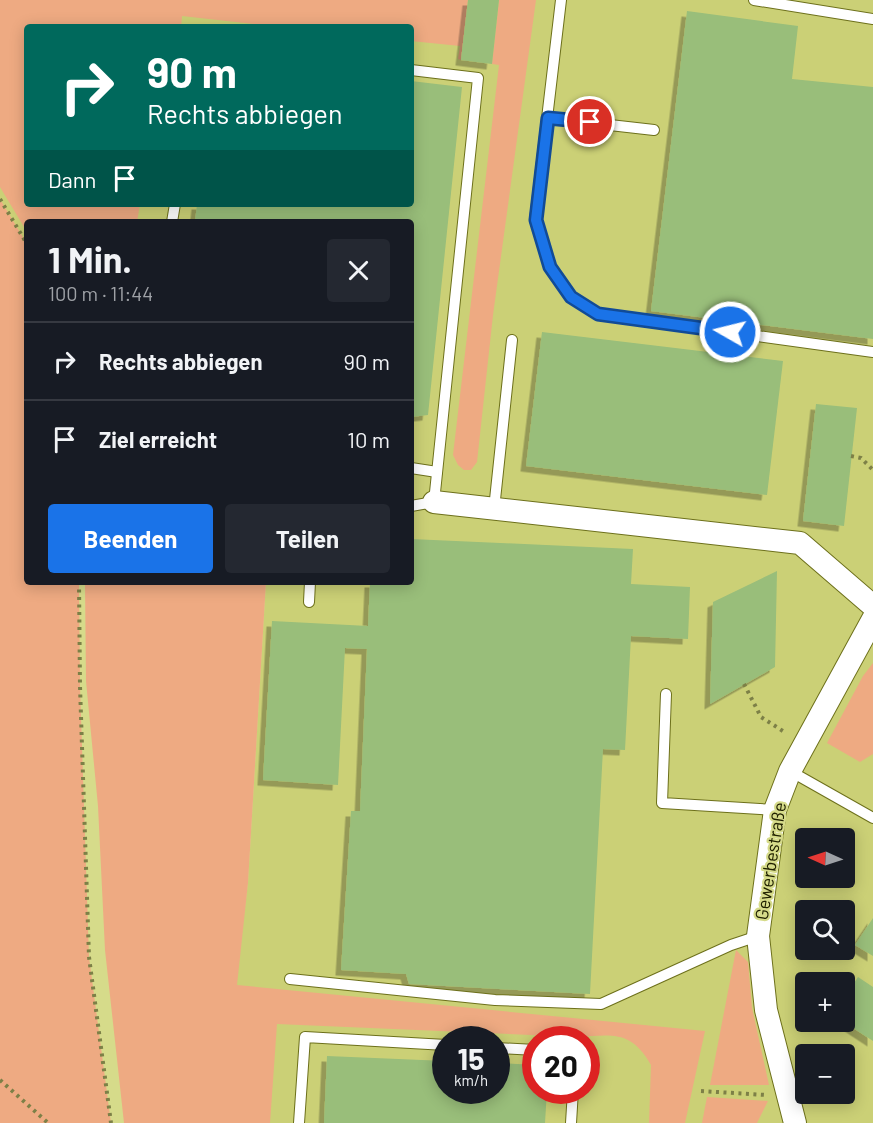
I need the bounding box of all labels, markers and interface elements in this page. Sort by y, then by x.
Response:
text: 90 m [147,46,237,96]
icon: right [48,48,126,126]
pin [564,96,615,147]
text: Rechts abbiegen [147,97,343,129]
icon: arrive [573,105,606,138]
icon: arrive [108,162,141,195]
text: Dann [48,166,96,192]
text: 1 Min. [48,237,132,280]
button: close [327,239,390,302]
text: 100 m · 11:44 [48,281,153,305]
position arrow [698,300,762,364]
icon: right [48,345,81,378]
text: Rechts abbiegen [99,348,262,374]
text: 90 m [344,348,390,374]
icon: arrive [48,423,81,456]
text: Ziel erreicht [99,426,217,452]
text: 10 m [347,426,390,452]
button: Beenden [48,504,213,573]
button: Teilen [225,504,390,573]
street label: Gewerbestraße [750,801,790,921]
north arrow [795,828,855,888]
map controls [795,828,855,1104]
button: search [795,900,855,960]
button: + [795,972,855,1032]
speed limit sign: 20 [522,1026,600,1104]
text: 15 [458,1040,484,1076]
button: − [795,1044,855,1104]
text: km/h [454,1071,488,1089]

